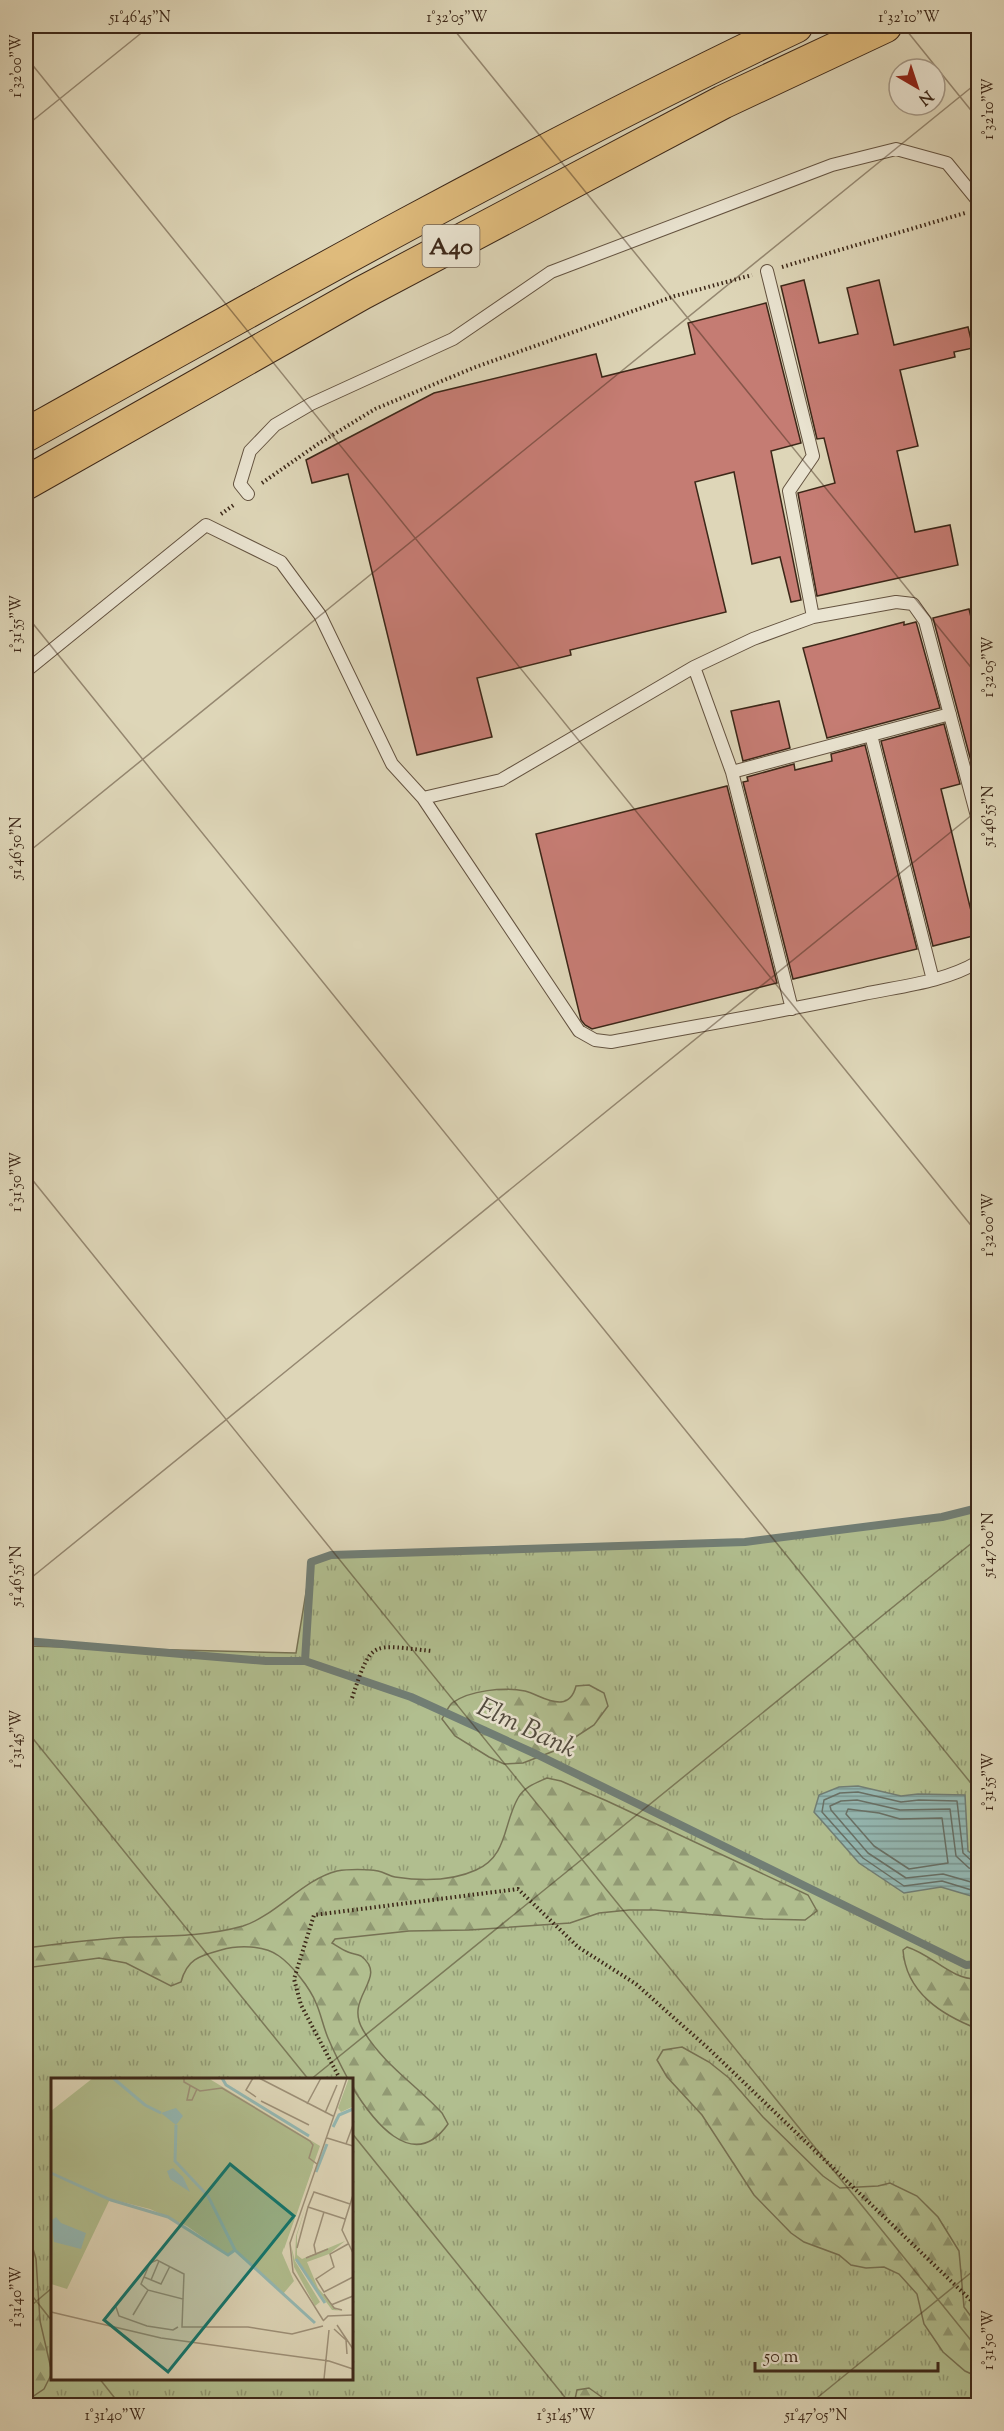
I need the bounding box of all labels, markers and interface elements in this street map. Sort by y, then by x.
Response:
text: 51°46'45"N [108,8,171,29]
text: 1°32'05"W [426,8,488,29]
text: 1°32'10"W [878,8,940,29]
text: 1°32'00"W [7,34,28,98]
north arrow [887,57,947,117]
text: 1°32'10"W [979,78,1000,140]
text: N [912,84,937,110]
road number: A40 [422,225,480,267]
text: 1°31'55"W [7,595,28,653]
text: 1°32'05"W [979,636,1000,698]
text: 51°46'55"N [979,786,1000,847]
text: 51°46'50"N [7,816,28,880]
text: 1°31'50"W [7,1152,28,1212]
text: 1°32'00"W [979,1193,1000,1257]
text: 51°47'00"N [979,1512,1000,1579]
text: 51°46'55"N [7,1546,28,1607]
water label: Elm Bank [469,1689,582,1769]
text: 1°31'45"W [7,1709,28,1768]
text: 1°31'55"W [979,1753,1000,1811]
inset map [51,2078,352,2380]
text: 1°31'40"W [7,2266,28,2327]
text: 1°31'50"W [979,2310,1000,2370]
scale bar [755,2335,938,2373]
text: 50 m [763,2345,799,2371]
text: 1°31'40"W [85,2406,146,2427]
text: 1°31'45"W [537,2406,596,2427]
text: 51°47'05"N [784,2406,847,2427]

